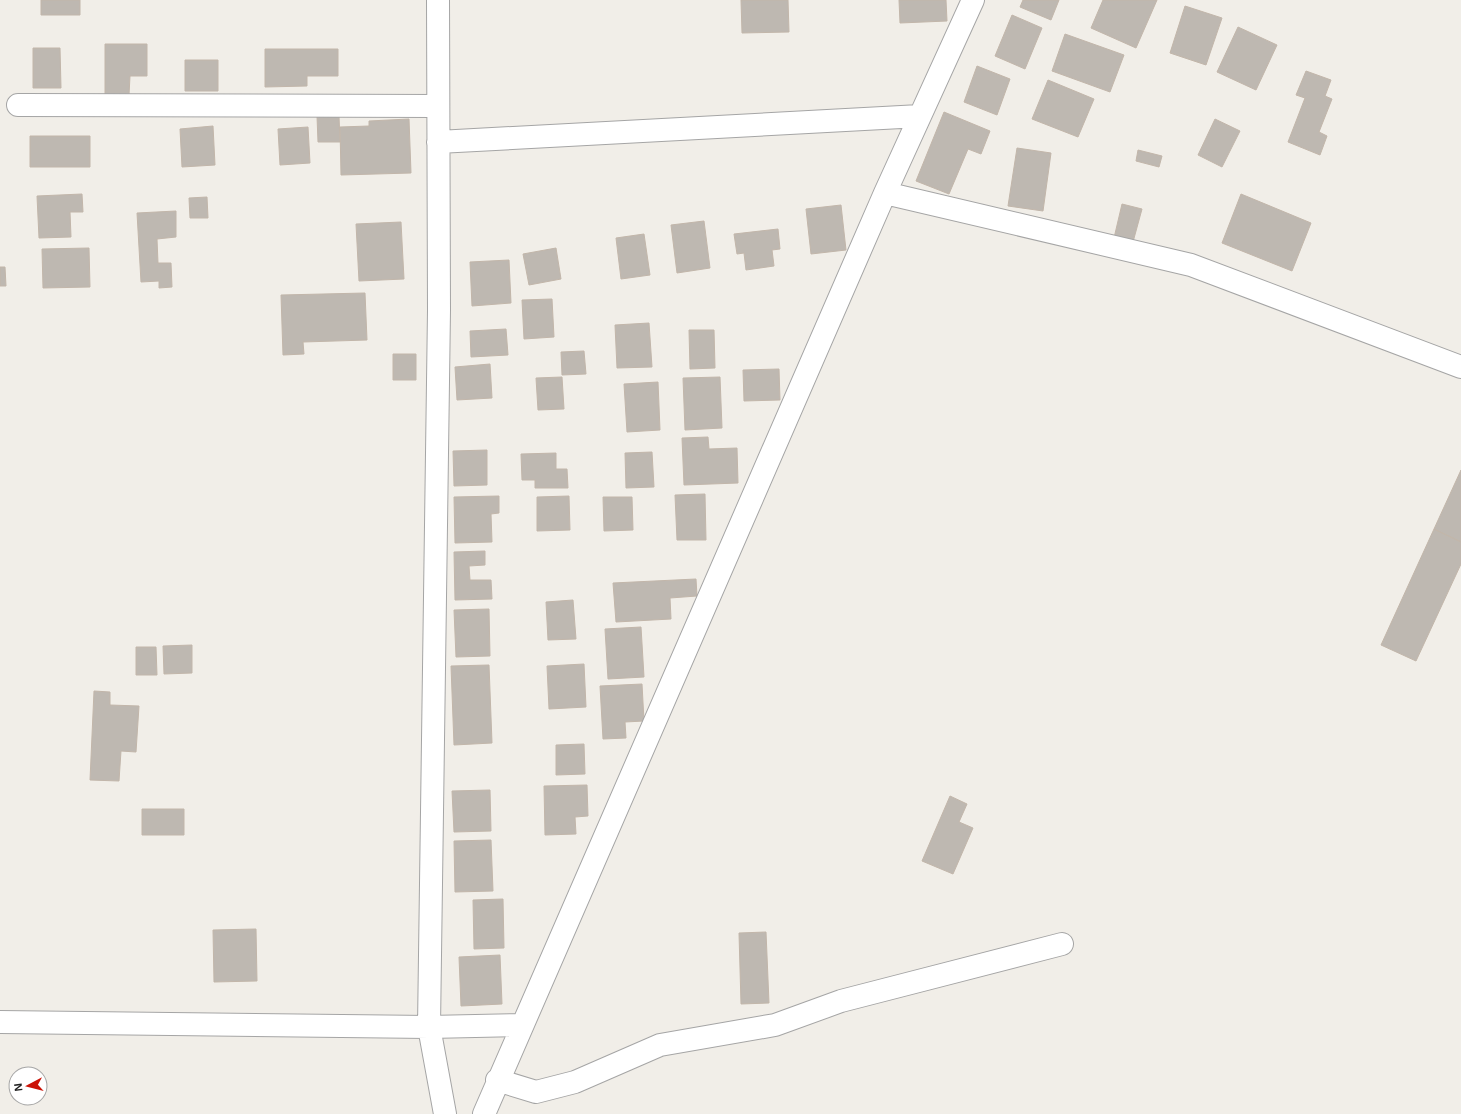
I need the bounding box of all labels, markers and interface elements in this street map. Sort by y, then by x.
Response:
north arrow [8,1066,48,1106]
text: N [12,1082,25,1092]

